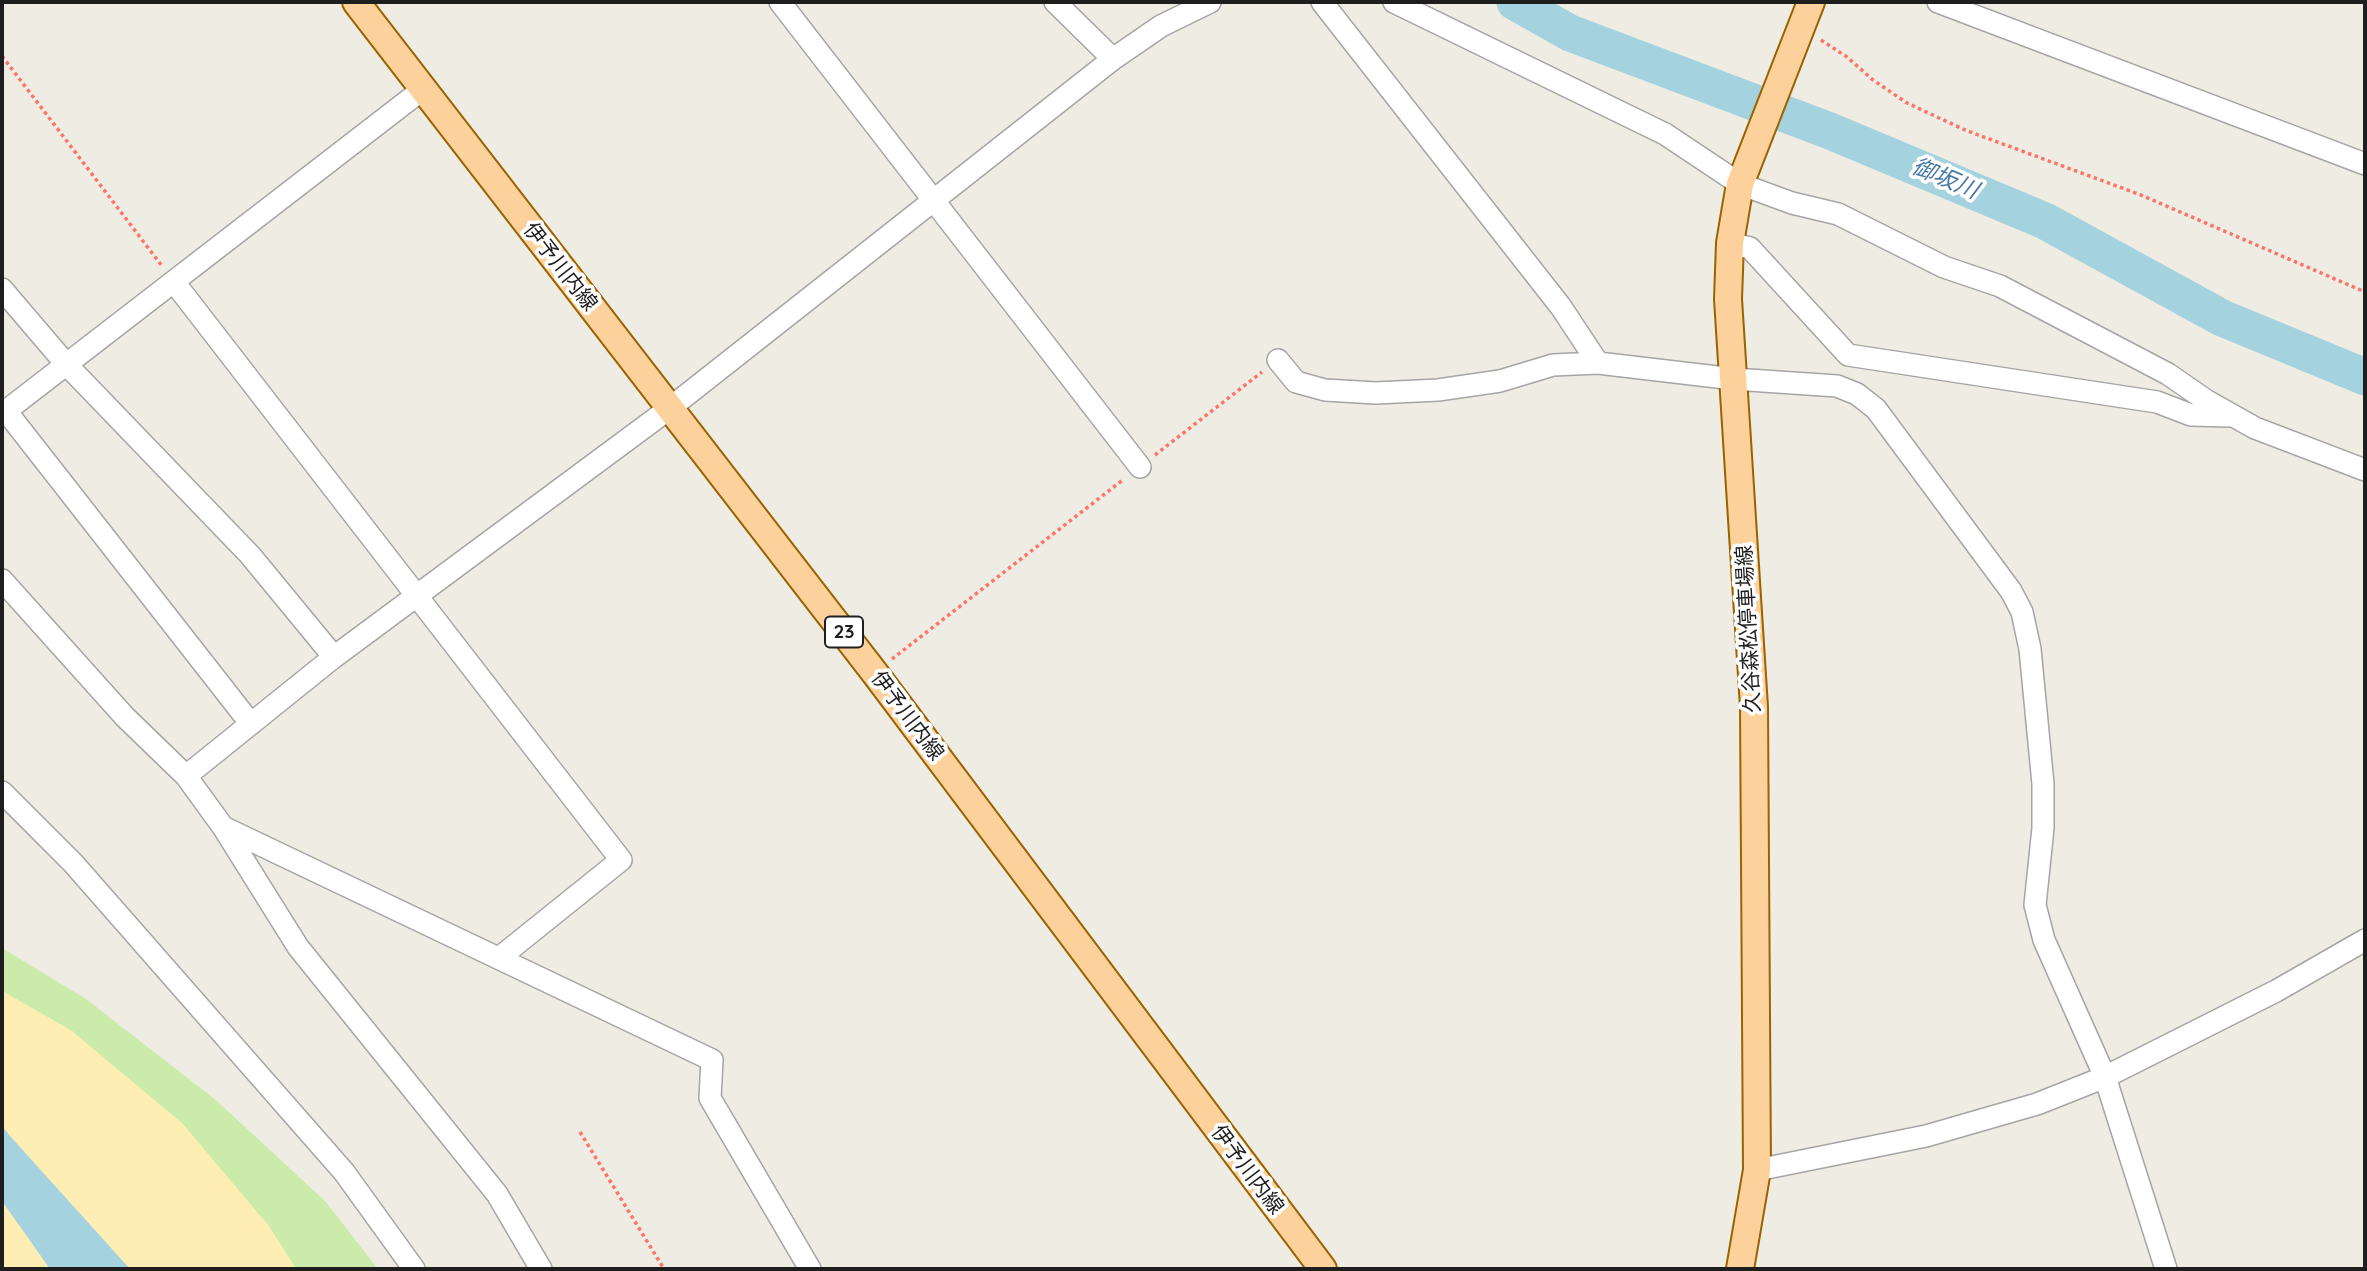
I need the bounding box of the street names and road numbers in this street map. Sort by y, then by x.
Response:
street label: 伊予川内線 [518,218,602,316]
street label: 久谷森松停車場線 [1732,544,1766,714]
road number: 23 [825,617,863,648]
street label: 伊予川内線 [865,666,949,766]
street label: 伊予川内線 [1205,1120,1289,1220]

